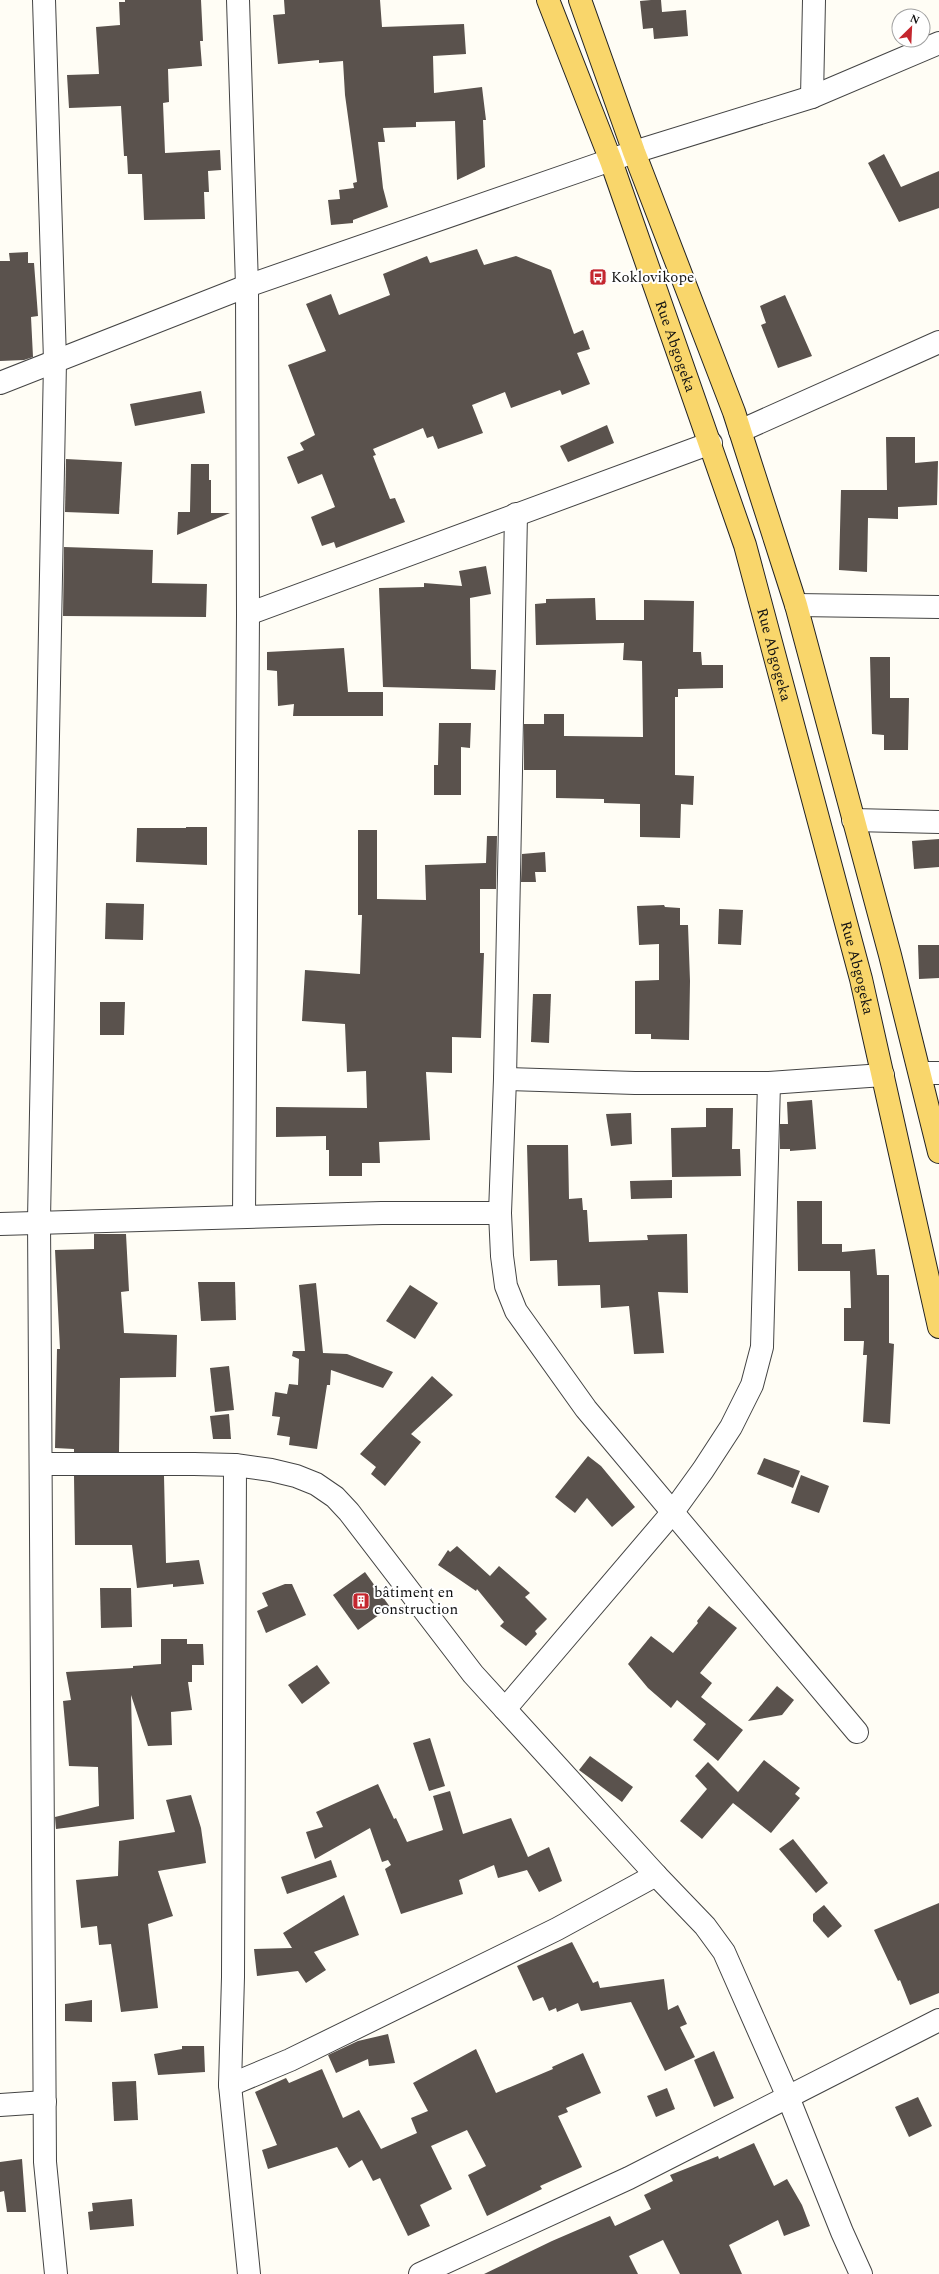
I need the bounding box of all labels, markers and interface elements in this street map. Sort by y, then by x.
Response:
north arrow [891,8,931,48]
text: N [907,10,922,29]
place label: Koklovikope [611,266,694,289]
bus stop icon: Koklovikope [588,267,608,287]
street label: Rue Abgogeka [649,297,702,396]
street label: Rue Abgogeka [751,605,798,704]
street label: Rue Abgogeka [834,918,880,1017]
place label: bâtiment en construction [374,1581,458,1621]
building icon: bâtiment en construction [351,1591,371,1611]

